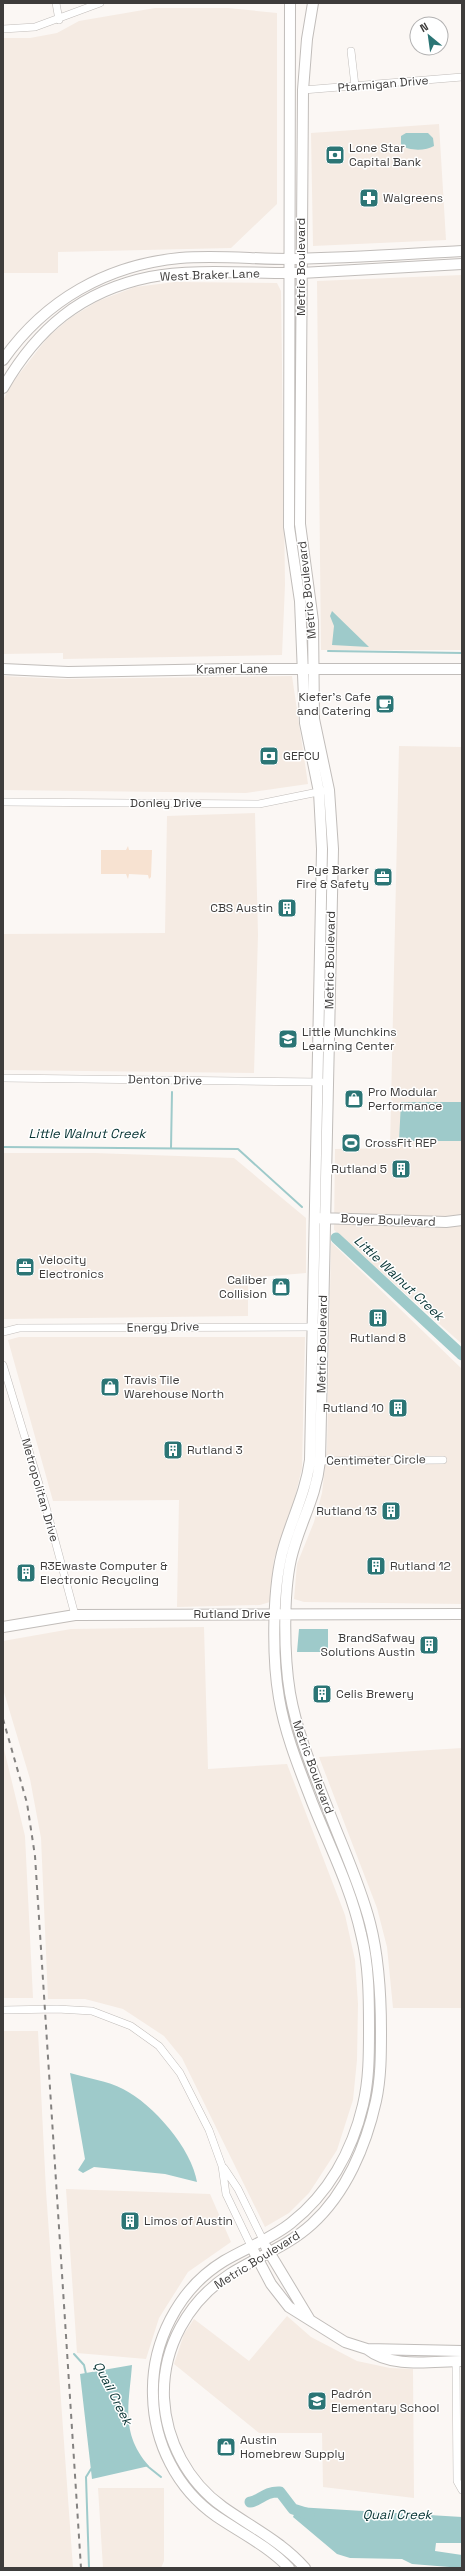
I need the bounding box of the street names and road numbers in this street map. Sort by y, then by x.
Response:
street label: Ptarmigan Drive [337,72,429,96]
street label: Metric Boulevard [293,218,309,316]
street label: West Braker Lane [160,265,260,285]
street label: Metric Boulevard [294,540,320,640]
street label: Kramer Lane [196,660,268,678]
street label: Donley Drive [130,795,202,811]
street label: Metric Boulevard [321,911,339,1009]
street label: Denton Drive [128,1071,202,1089]
street label: Boyer Boulevard [340,1210,436,1230]
street label: Metric Boulevard [313,1295,331,1393]
street label: Energy Drive [127,1318,199,1336]
street label: Metropolitan Drive [18,1436,62,1544]
street label: Centimeter Circle [326,1451,426,1469]
street label: Rutland Drive [193,1606,271,1622]
street label: Metric Boulevard [289,1718,337,1816]
street label: Metric Boulevard [211,2227,303,2293]

